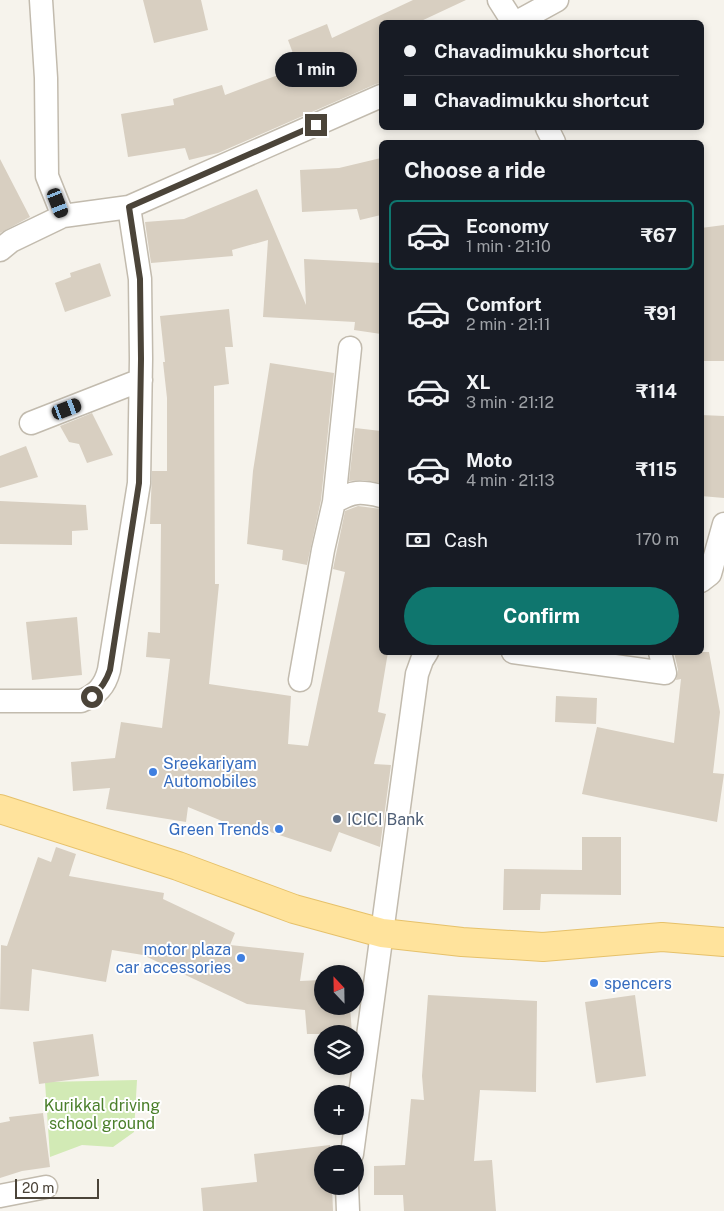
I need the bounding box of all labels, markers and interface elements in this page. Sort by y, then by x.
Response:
text: Chavadimukku shortcut [434,40,649,62]
callout: 1 min [275,52,357,88]
text: 1 min [297,60,335,79]
text: Chavadimukku shortcut [434,89,649,111]
route end [305,114,327,136]
text: Choose a ride [404,157,546,183]
car [45,186,70,220]
icon: car [406,213,451,258]
text: Economy [466,215,549,237]
text: ₹67 [641,224,677,246]
text: 1 min · 21:10 [466,237,551,256]
icon: car [406,291,451,336]
text: Comfort [466,293,542,315]
text: ₹91 [644,302,677,324]
text: 2 min · 21:11 [466,315,551,334]
icon: car [406,369,451,414]
text: XL [466,371,491,393]
text: ₹114 [636,380,677,402]
text: 3 min · 21:12 [466,393,554,412]
car [50,397,83,421]
icon: car [406,447,451,492]
text: Moto [466,449,512,471]
text: ₹115 [636,458,677,480]
text: 4 min · 21:13 [466,471,555,490]
icon: cash [404,526,432,554]
text: Cash [444,529,488,551]
text: 170 m [636,530,679,549]
button: Confirm [404,587,679,645]
route start [81,686,103,708]
place label: Sreekariyam Automobiles [163,754,257,791]
marker: Sreekariyam Automobiles [147,766,159,778]
place label: ICICI Bank [347,810,424,829]
marker: ICICI Bank [331,813,343,825]
place label: Green Trends [169,820,269,839]
marker: Green Trends [273,823,285,835]
place label: motor plaza car accessories [116,940,231,977]
marker: motor plaza car accessories [235,952,247,964]
north arrow [314,965,364,1015]
map controls [314,965,364,1195]
place label: spencers [604,974,672,993]
marker: spencers [588,977,600,989]
button: layers [314,1025,364,1075]
button: + [314,1085,364,1135]
park label: Kurikkal driving school ground [44,1096,160,1133]
button: − [314,1145,364,1195]
scale bar [15,1176,99,1199]
text: 20 m [22,1180,54,1196]

